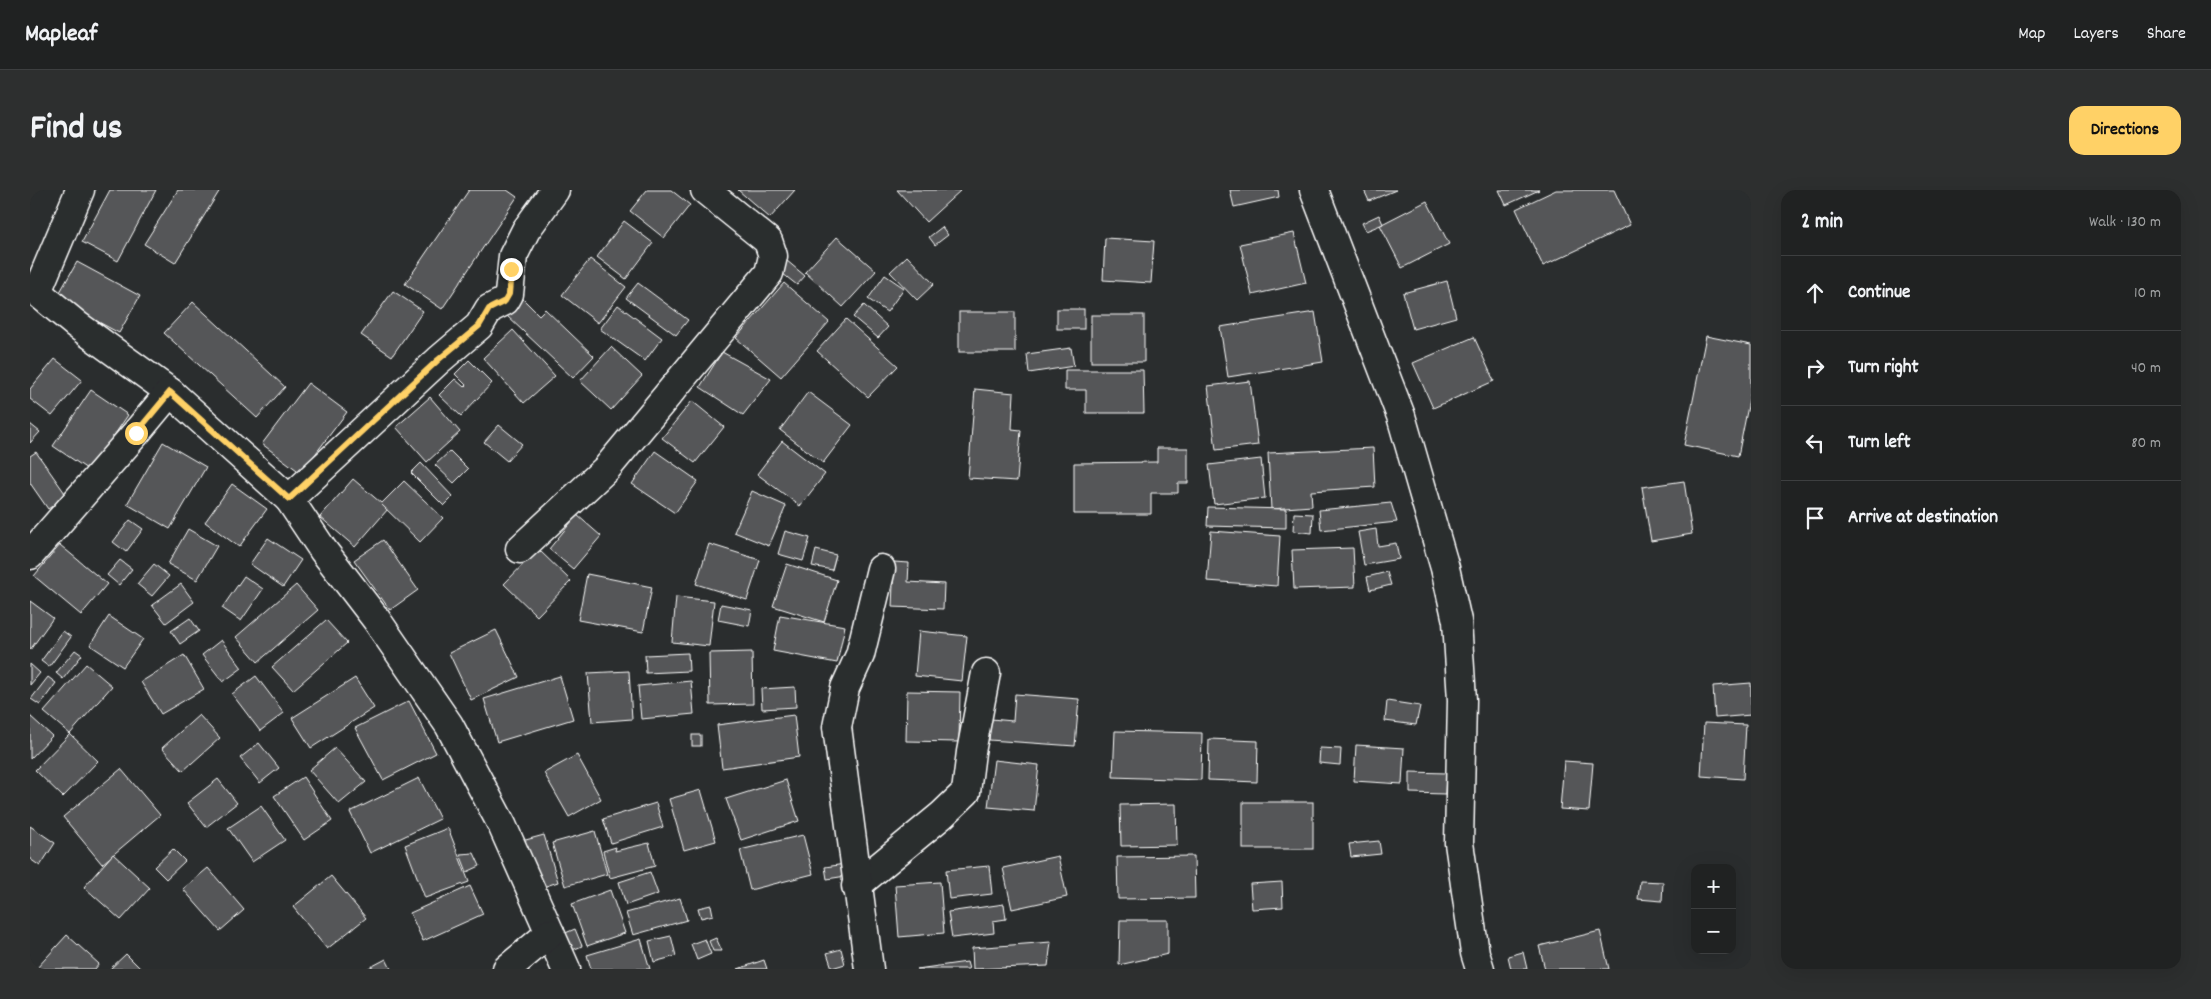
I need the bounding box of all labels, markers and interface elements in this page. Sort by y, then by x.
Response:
text: Mapleaf [25,18,97,52]
text: Map [2018,22,2045,47]
text: Layers [2073,22,2119,47]
text: Share [2147,22,2186,47]
text: Find us [30,105,122,155]
button: Directions [2069,106,2181,155]
text: 2 min [1801,208,1843,238]
text: Walk · 130 m [2089,211,2161,234]
route end [500,258,523,281]
icon: ahead [1801,279,1829,307]
text: Continue [1848,280,1910,307]
text: 10 m [2134,282,2161,305]
icon: right [1801,354,1829,382]
text: Turn right [1848,355,1919,382]
text: 40 m [2131,357,2161,380]
route start [125,422,148,445]
icon: left [1801,429,1829,457]
text: Turn left [1848,430,1911,457]
text: 80 m [2131,432,2161,455]
icon: arrive [1801,504,1829,532]
text: Arrive at destination [1848,505,1998,532]
map controls [1691,864,1736,954]
button: + [1691,864,1736,909]
button: − [1691,909,1736,954]

